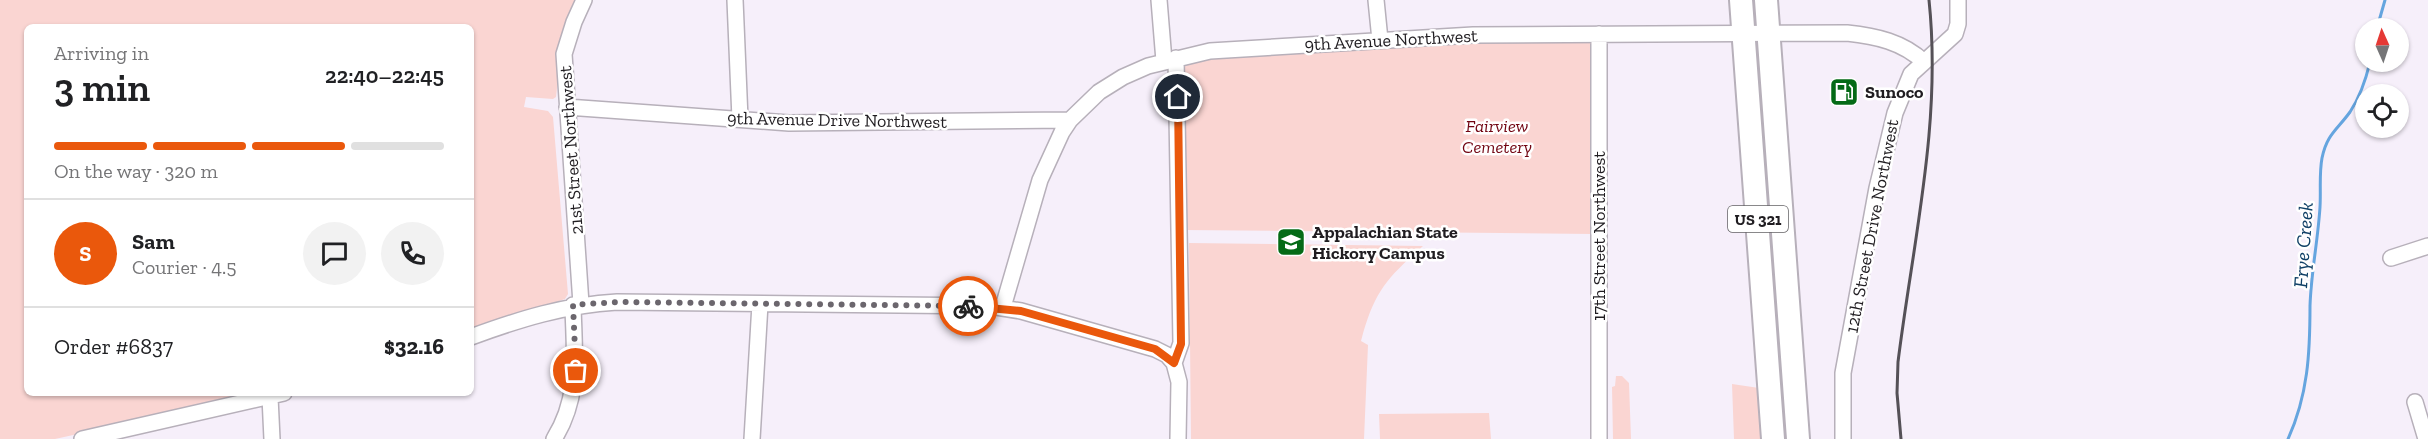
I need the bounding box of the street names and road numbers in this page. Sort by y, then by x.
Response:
street label: 9th Avenue Northwest [1304,24,1479,56]
street label: 21st Street Northwest [554,65,588,235]
street label: 9th Avenue Drive Northwest [727,107,947,133]
street label: 12th Street Drive Northwest [1840,117,1904,335]
street label: 17th Street Northwest [1588,151,1610,321]
road number: US 321 [1728,206,1788,232]

